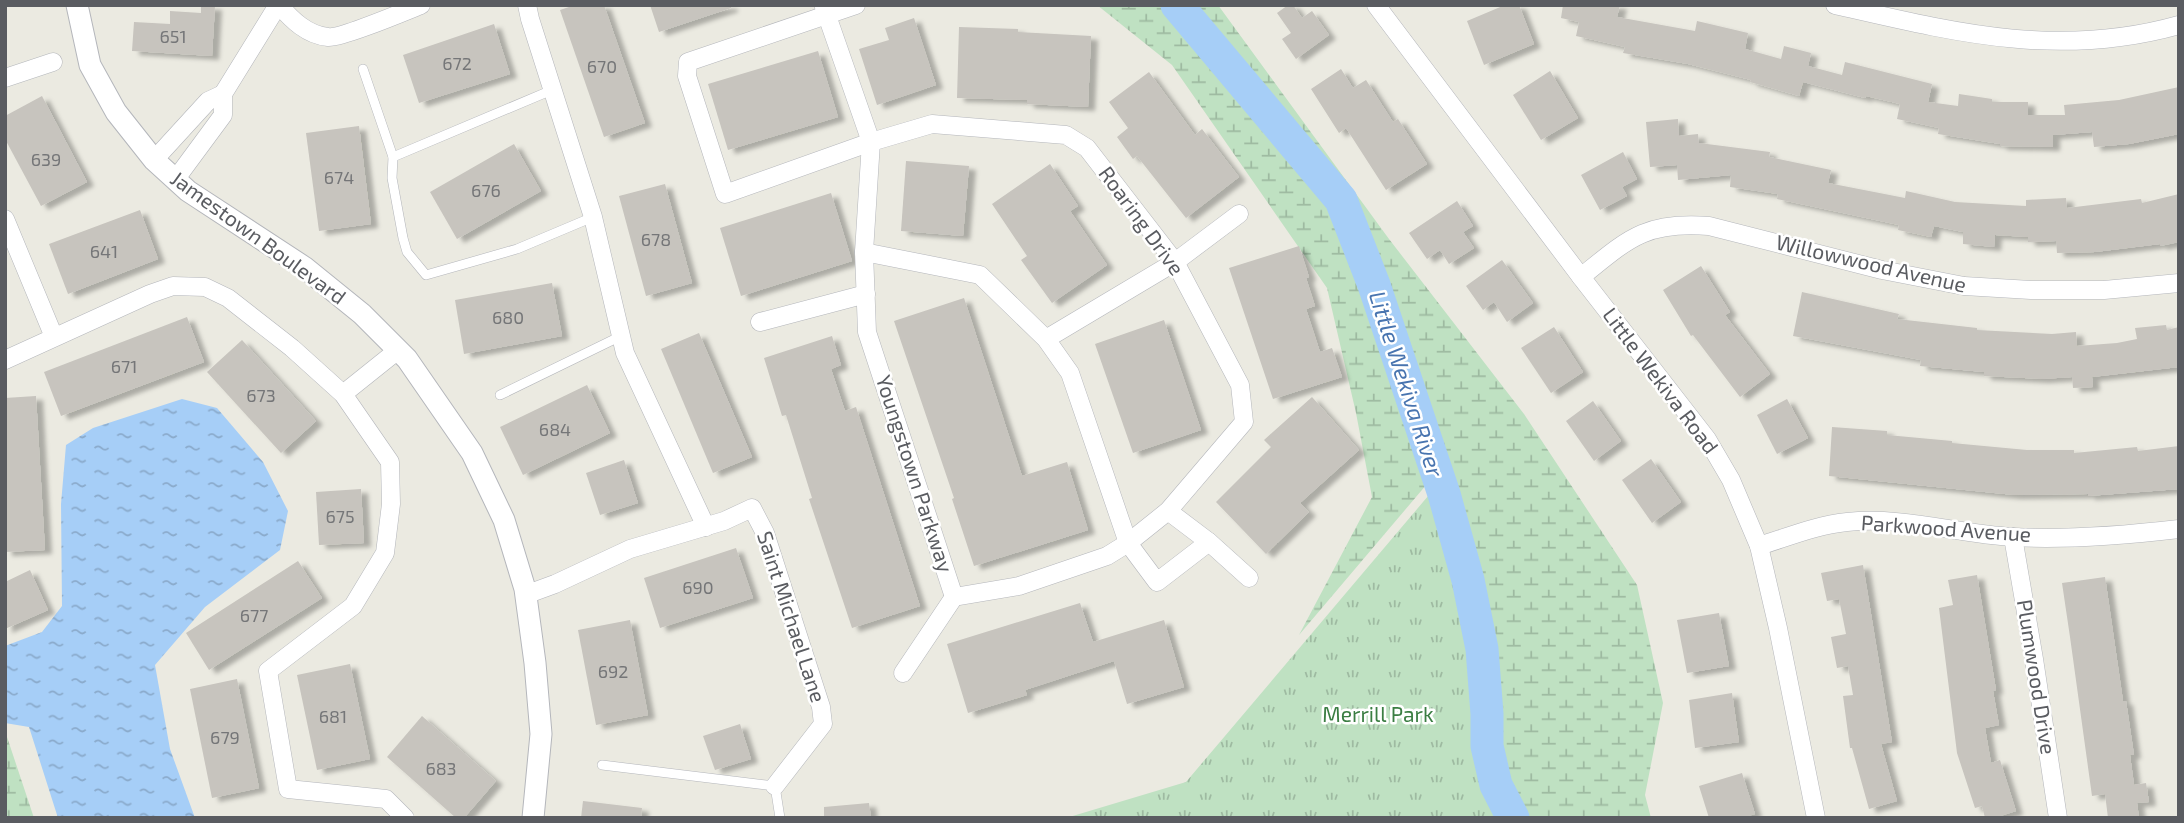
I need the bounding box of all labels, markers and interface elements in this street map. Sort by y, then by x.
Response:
house number: 651 [159,25,187,47]
house number: 672 [442,52,472,74]
house number: 670 [587,55,617,77]
house number: 639 [31,148,61,170]
street label: Roaring Drive [1094,161,1190,279]
street label: Jamestown Boulevard [166,165,351,309]
house number: 674 [324,166,354,188]
house number: 676 [471,179,501,201]
house number: 678 [641,228,671,250]
street label: Willowwood Avenue [1774,228,1969,297]
house number: 641 [90,240,118,262]
water label: Little Wekiva River [1364,287,1451,481]
street label: Little Wekiva Road [1598,302,1724,458]
house number: 680 [492,306,524,328]
house number: 671 [111,355,137,377]
street label: Youngstown Parkway [872,372,959,575]
house number: 673 [246,384,276,406]
house number: 684 [539,418,571,440]
house number: 675 [325,505,355,527]
street label: Parkwood Avenue [1860,509,2032,546]
street label: Saint Michael Lane [753,528,832,705]
house number: 690 [682,576,714,598]
street label: Plumwood Drive [2013,597,2062,756]
house number: 677 [240,604,268,626]
house number: 692 [598,660,628,682]
park label: Merrill Park [1322,701,1434,726]
house number: 681 [319,705,347,727]
house number: 679 [210,726,240,748]
house number: 683 [425,757,457,779]

